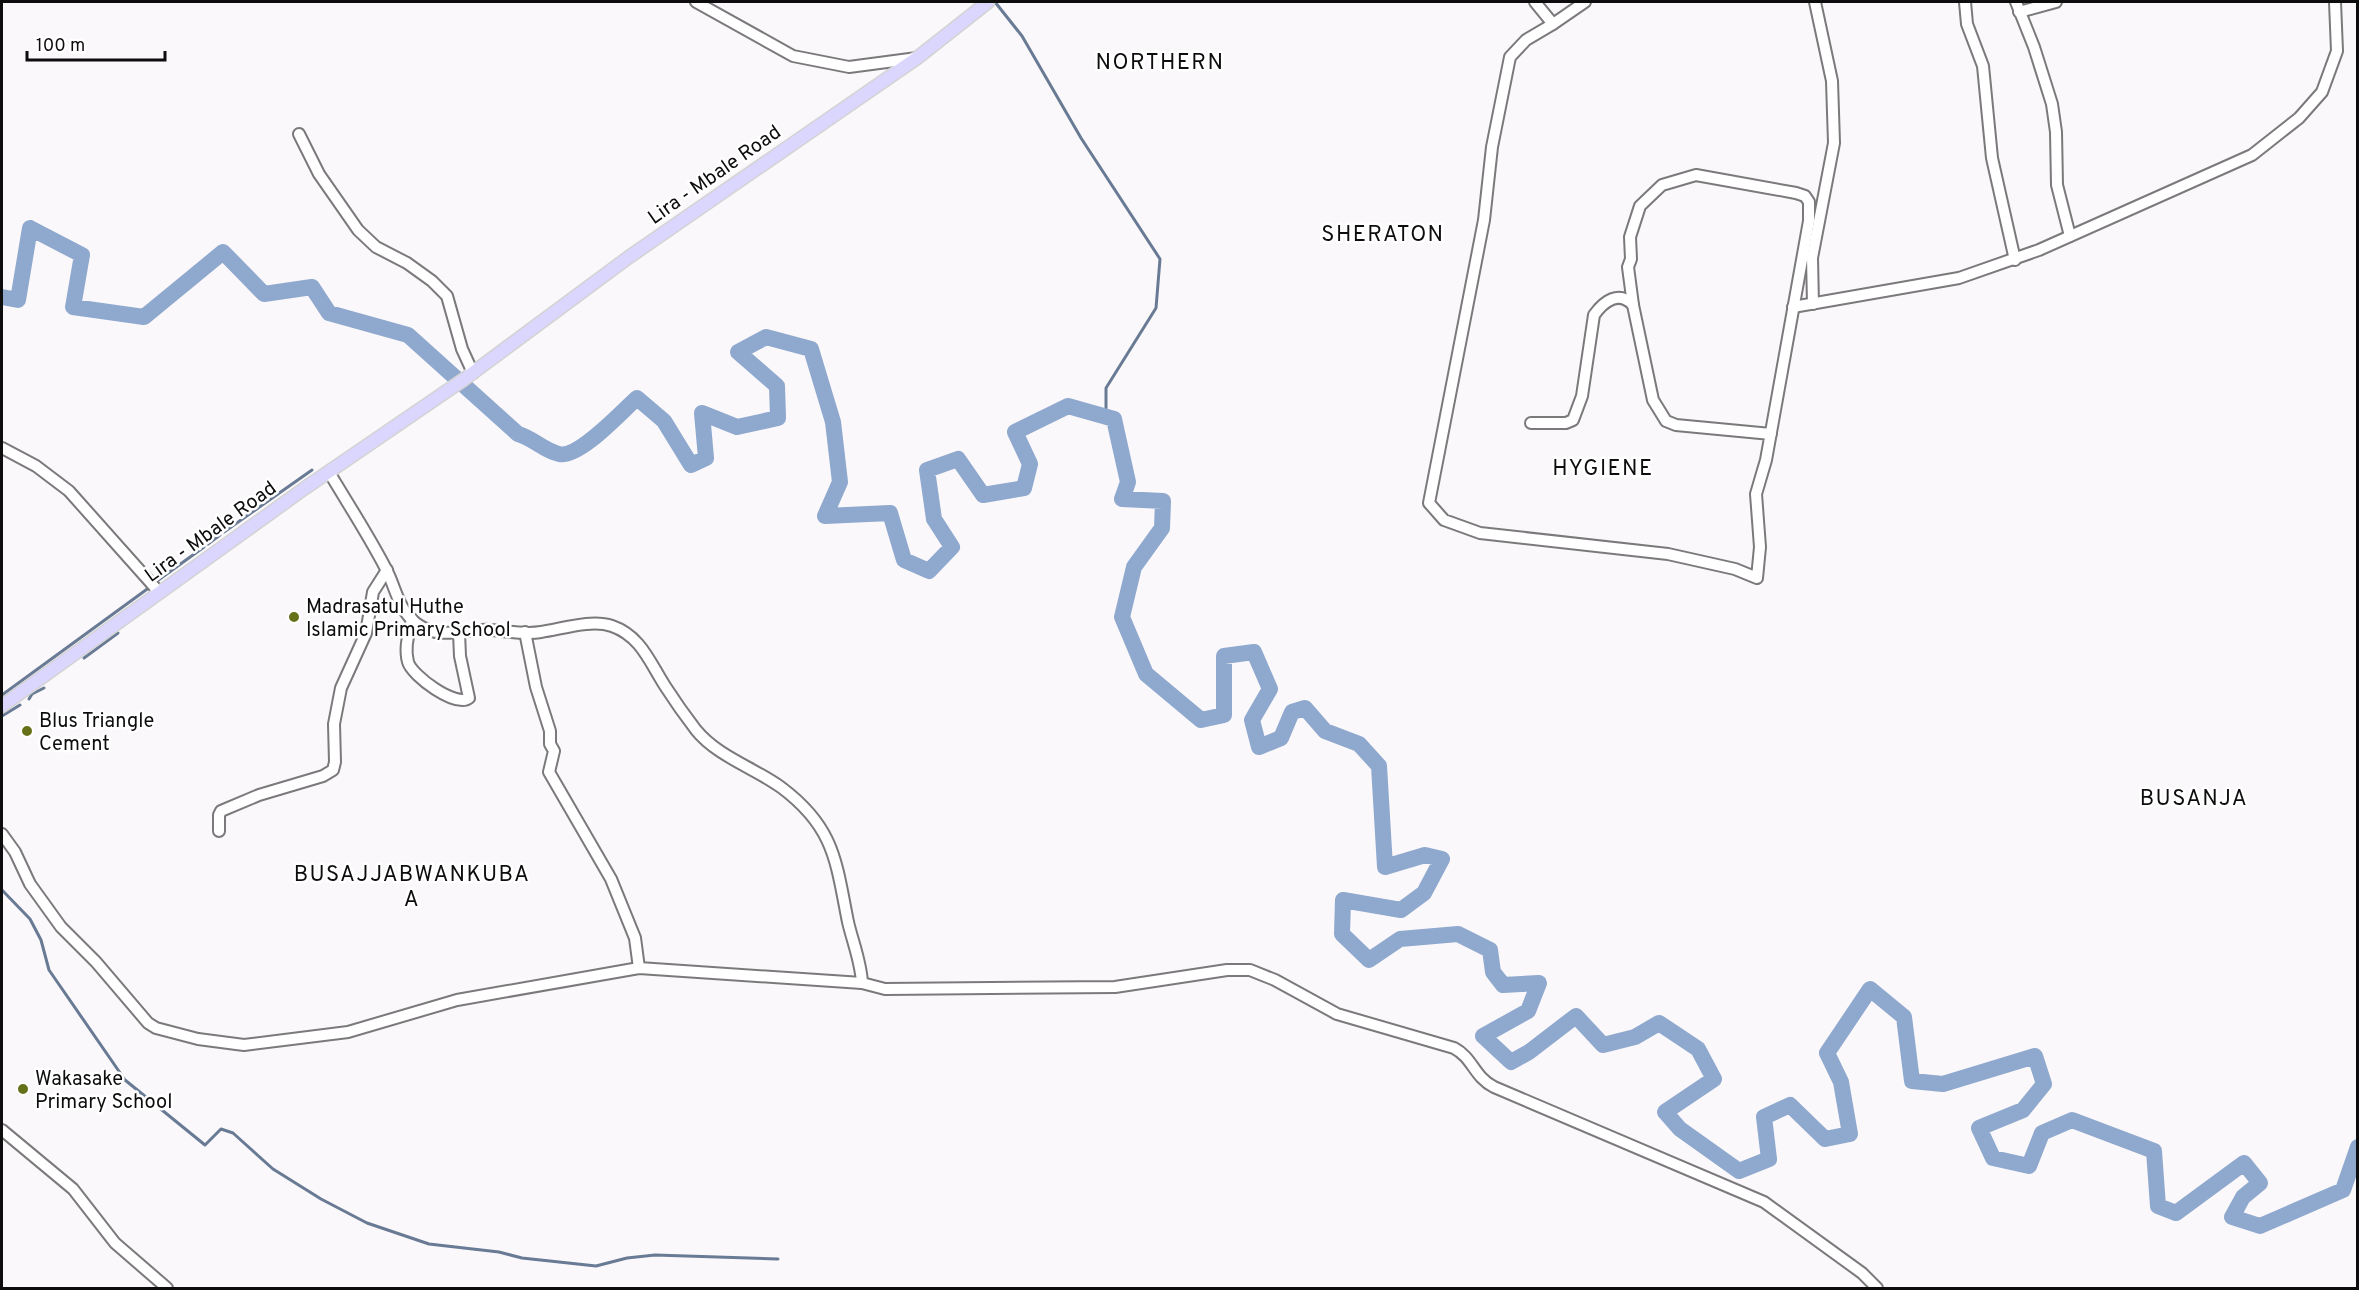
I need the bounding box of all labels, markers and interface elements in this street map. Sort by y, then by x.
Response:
scale bar [27,24,165,62]
text: 100 m [36,35,85,58]
district label: NORTHERN [1096,50,1224,77]
street label: Lira - Mbale Road [644,120,787,231]
district label: SHERATON [1321,222,1445,249]
district label: HYGIENE [1552,456,1654,483]
street label: Lira - Mbale Road [140,476,282,589]
place label: Madrasatul Huthe Islamic Primary School [306,595,511,644]
marker: Madrasatul Huthe Islamic Primary School [287,610,301,624]
place label: Blus Triangle Cement [39,709,154,758]
marker: Blus Triangle Cement [20,724,34,738]
district label: BUSANJA [2140,786,2248,813]
district label: BUSAJJABWANKUBA A [294,862,530,914]
place label: Wakasake Primary School [35,1067,172,1116]
marker: Wakasake Primary School [16,1082,30,1096]

